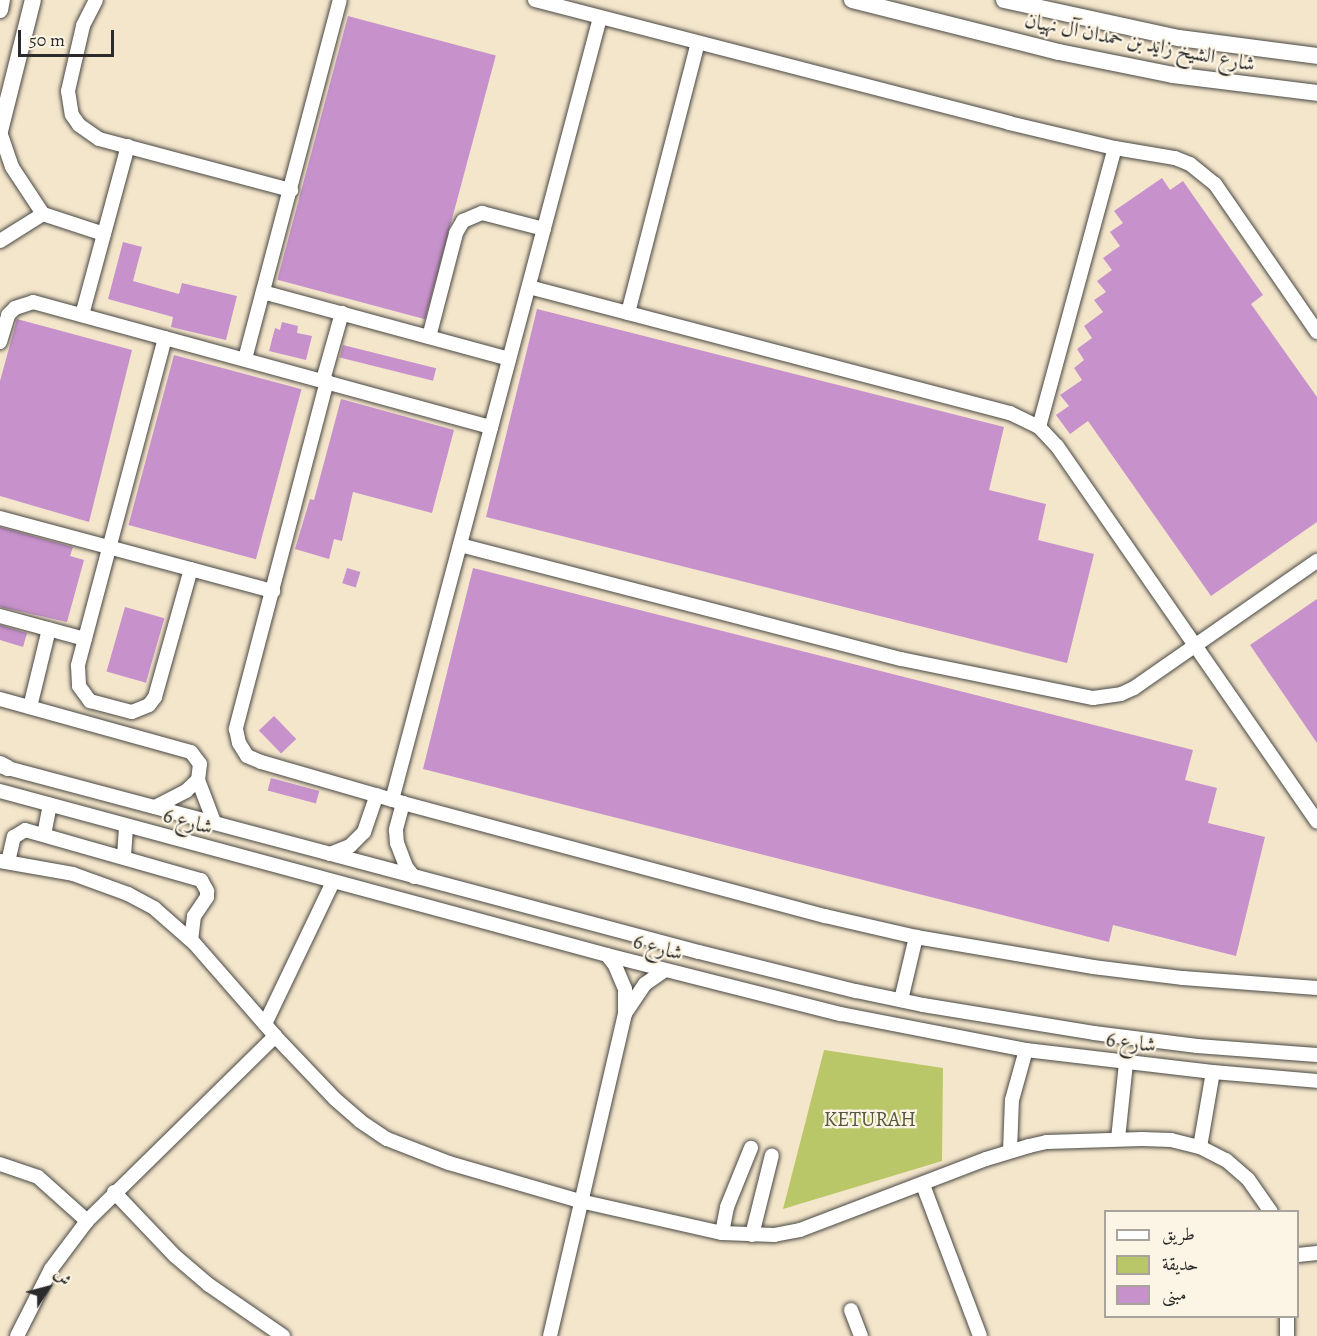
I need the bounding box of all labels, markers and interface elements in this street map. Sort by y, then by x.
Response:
street label: شارع الشيخ زايد بن حمدان آل نهيان [1022,7,1258,77]
scale bar [21,18,117,56]
text: 50 m [29,28,65,52]
street label: شارع 6 [160,802,216,840]
street label: شارع 6 [630,928,686,966]
street label: شارع 6 [1104,1026,1158,1058]
park label: KETURAH [824,1106,916,1132]
legend [1104,1210,1299,1318]
text: طريق [1162,1222,1195,1246]
text: حديقة [1162,1252,1198,1276]
north arrow [18,1258,78,1318]
text: ش [49,1265,76,1290]
text: مبنى [1162,1282,1187,1306]

